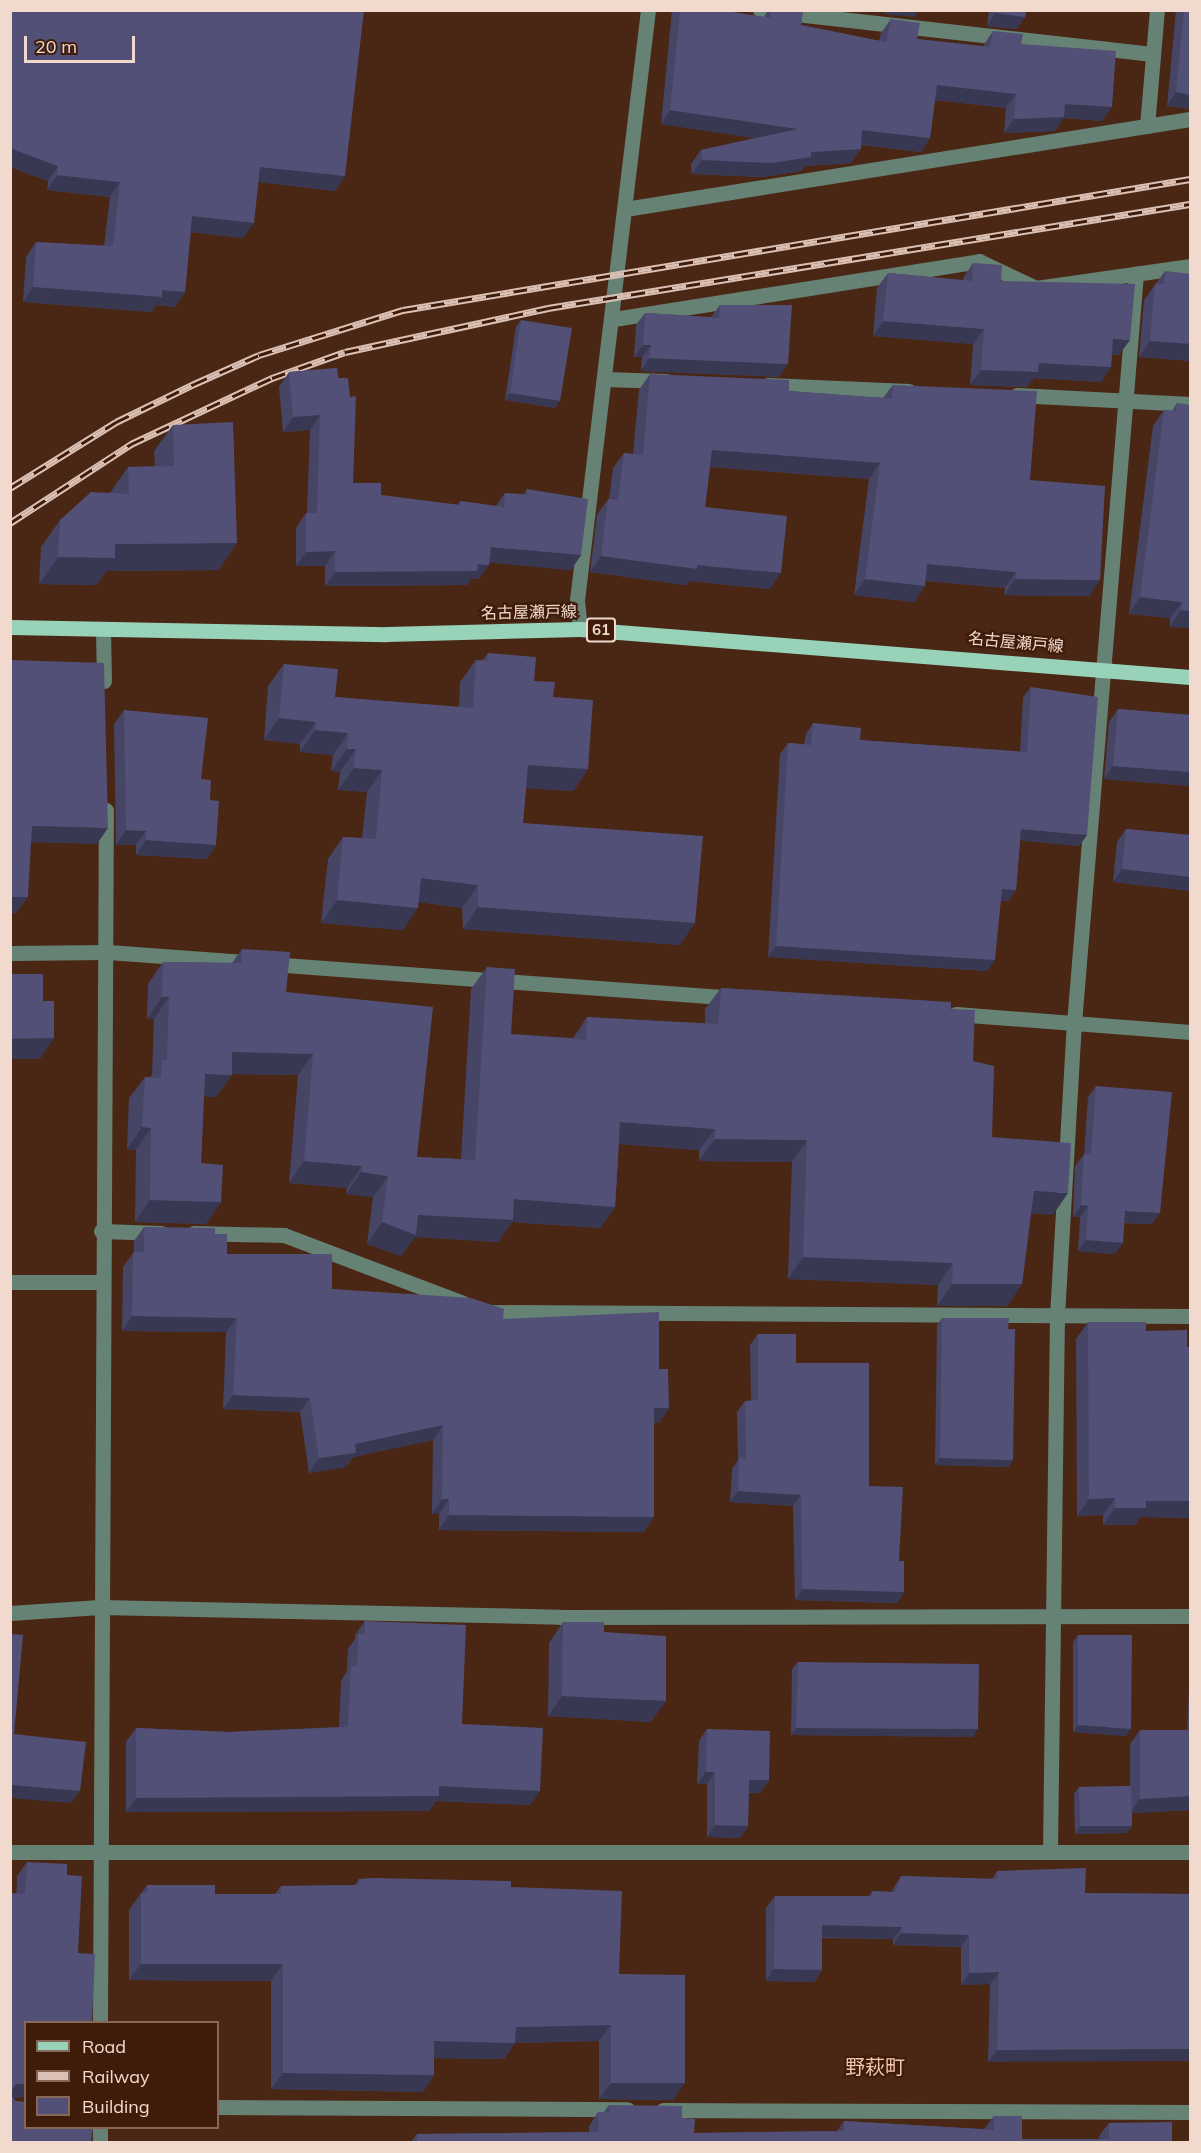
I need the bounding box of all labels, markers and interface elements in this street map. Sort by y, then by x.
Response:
scale bar [27,24,138,62]
text: 20 m [35,35,77,58]
street label: 名古屋瀬戸線 [481,602,577,622]
road number: 61 [586,618,616,642]
street label: 名古屋瀬戸線 [967,628,1065,656]
legend [24,2021,219,2129]
text: Road [82,2035,126,2058]
district label: 野萩町 [845,2054,905,2078]
text: Railway [82,2065,150,2088]
text: Building [82,2095,150,2118]

